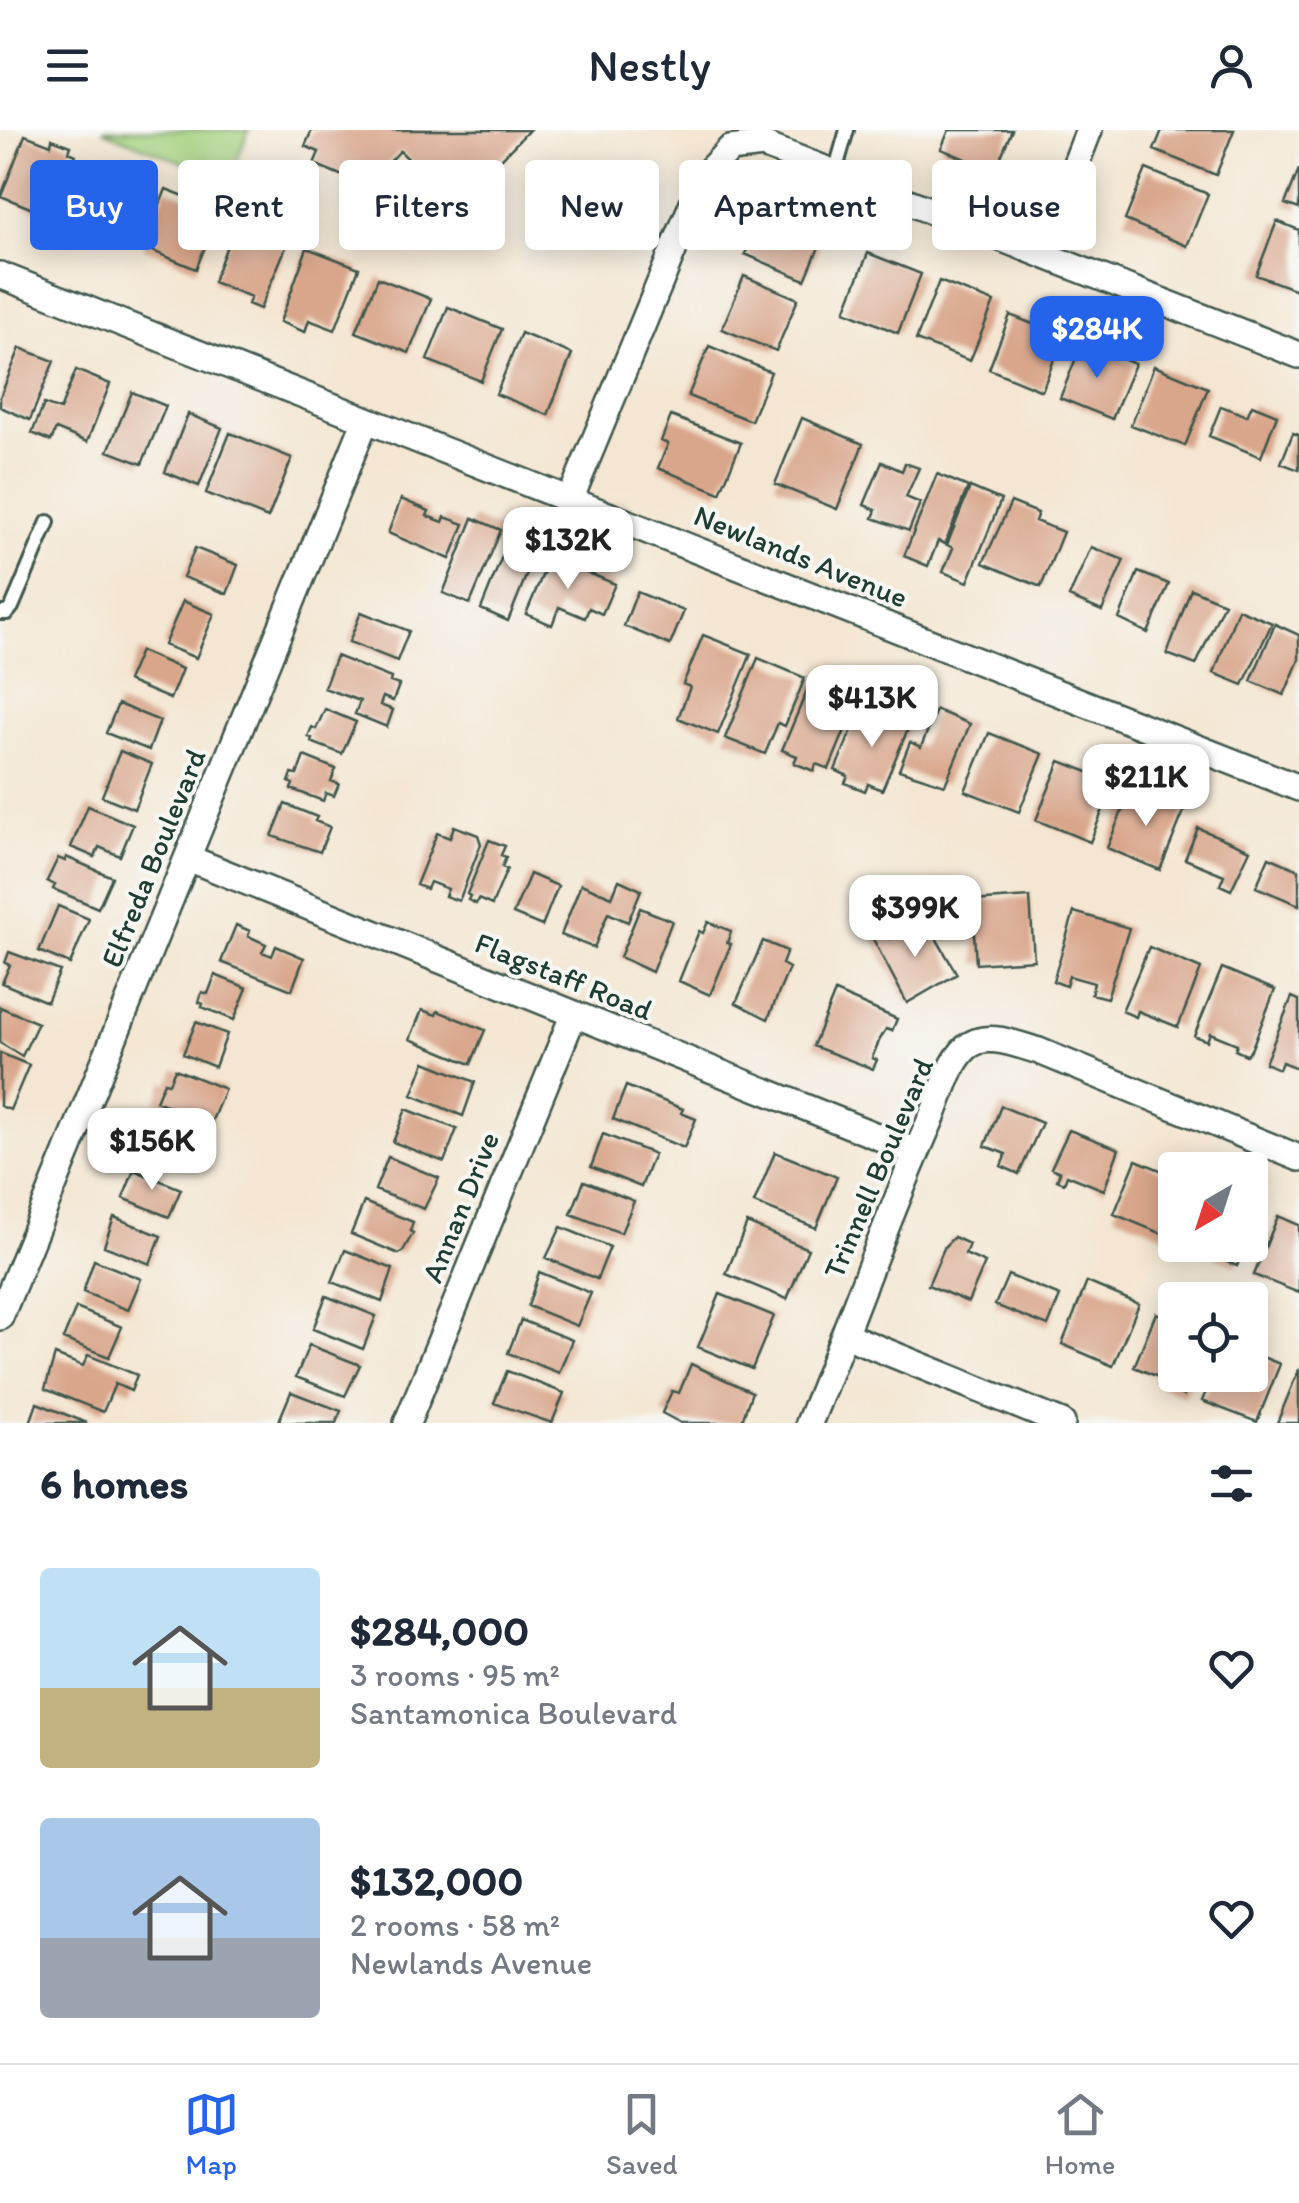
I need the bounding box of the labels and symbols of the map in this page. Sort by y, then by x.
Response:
pin: $284K [1027,296,1167,381]
street label: Newlands Avenue [689,496,913,616]
pin: $132K [498,507,638,592]
pin: $413K [802,665,942,750]
street label: Elfreda Boulevard [92,744,214,972]
pin: $211K [1076,744,1216,829]
pin: $399K [845,875,985,960]
street label: Flagstaff Road [470,924,659,1029]
street label: Trinnell Boulevard [815,1052,941,1284]
pin: $156K [82,1108,222,1193]
street label: Annan Drive [413,1126,507,1288]
north arrow [1158,1152,1268,1262]

